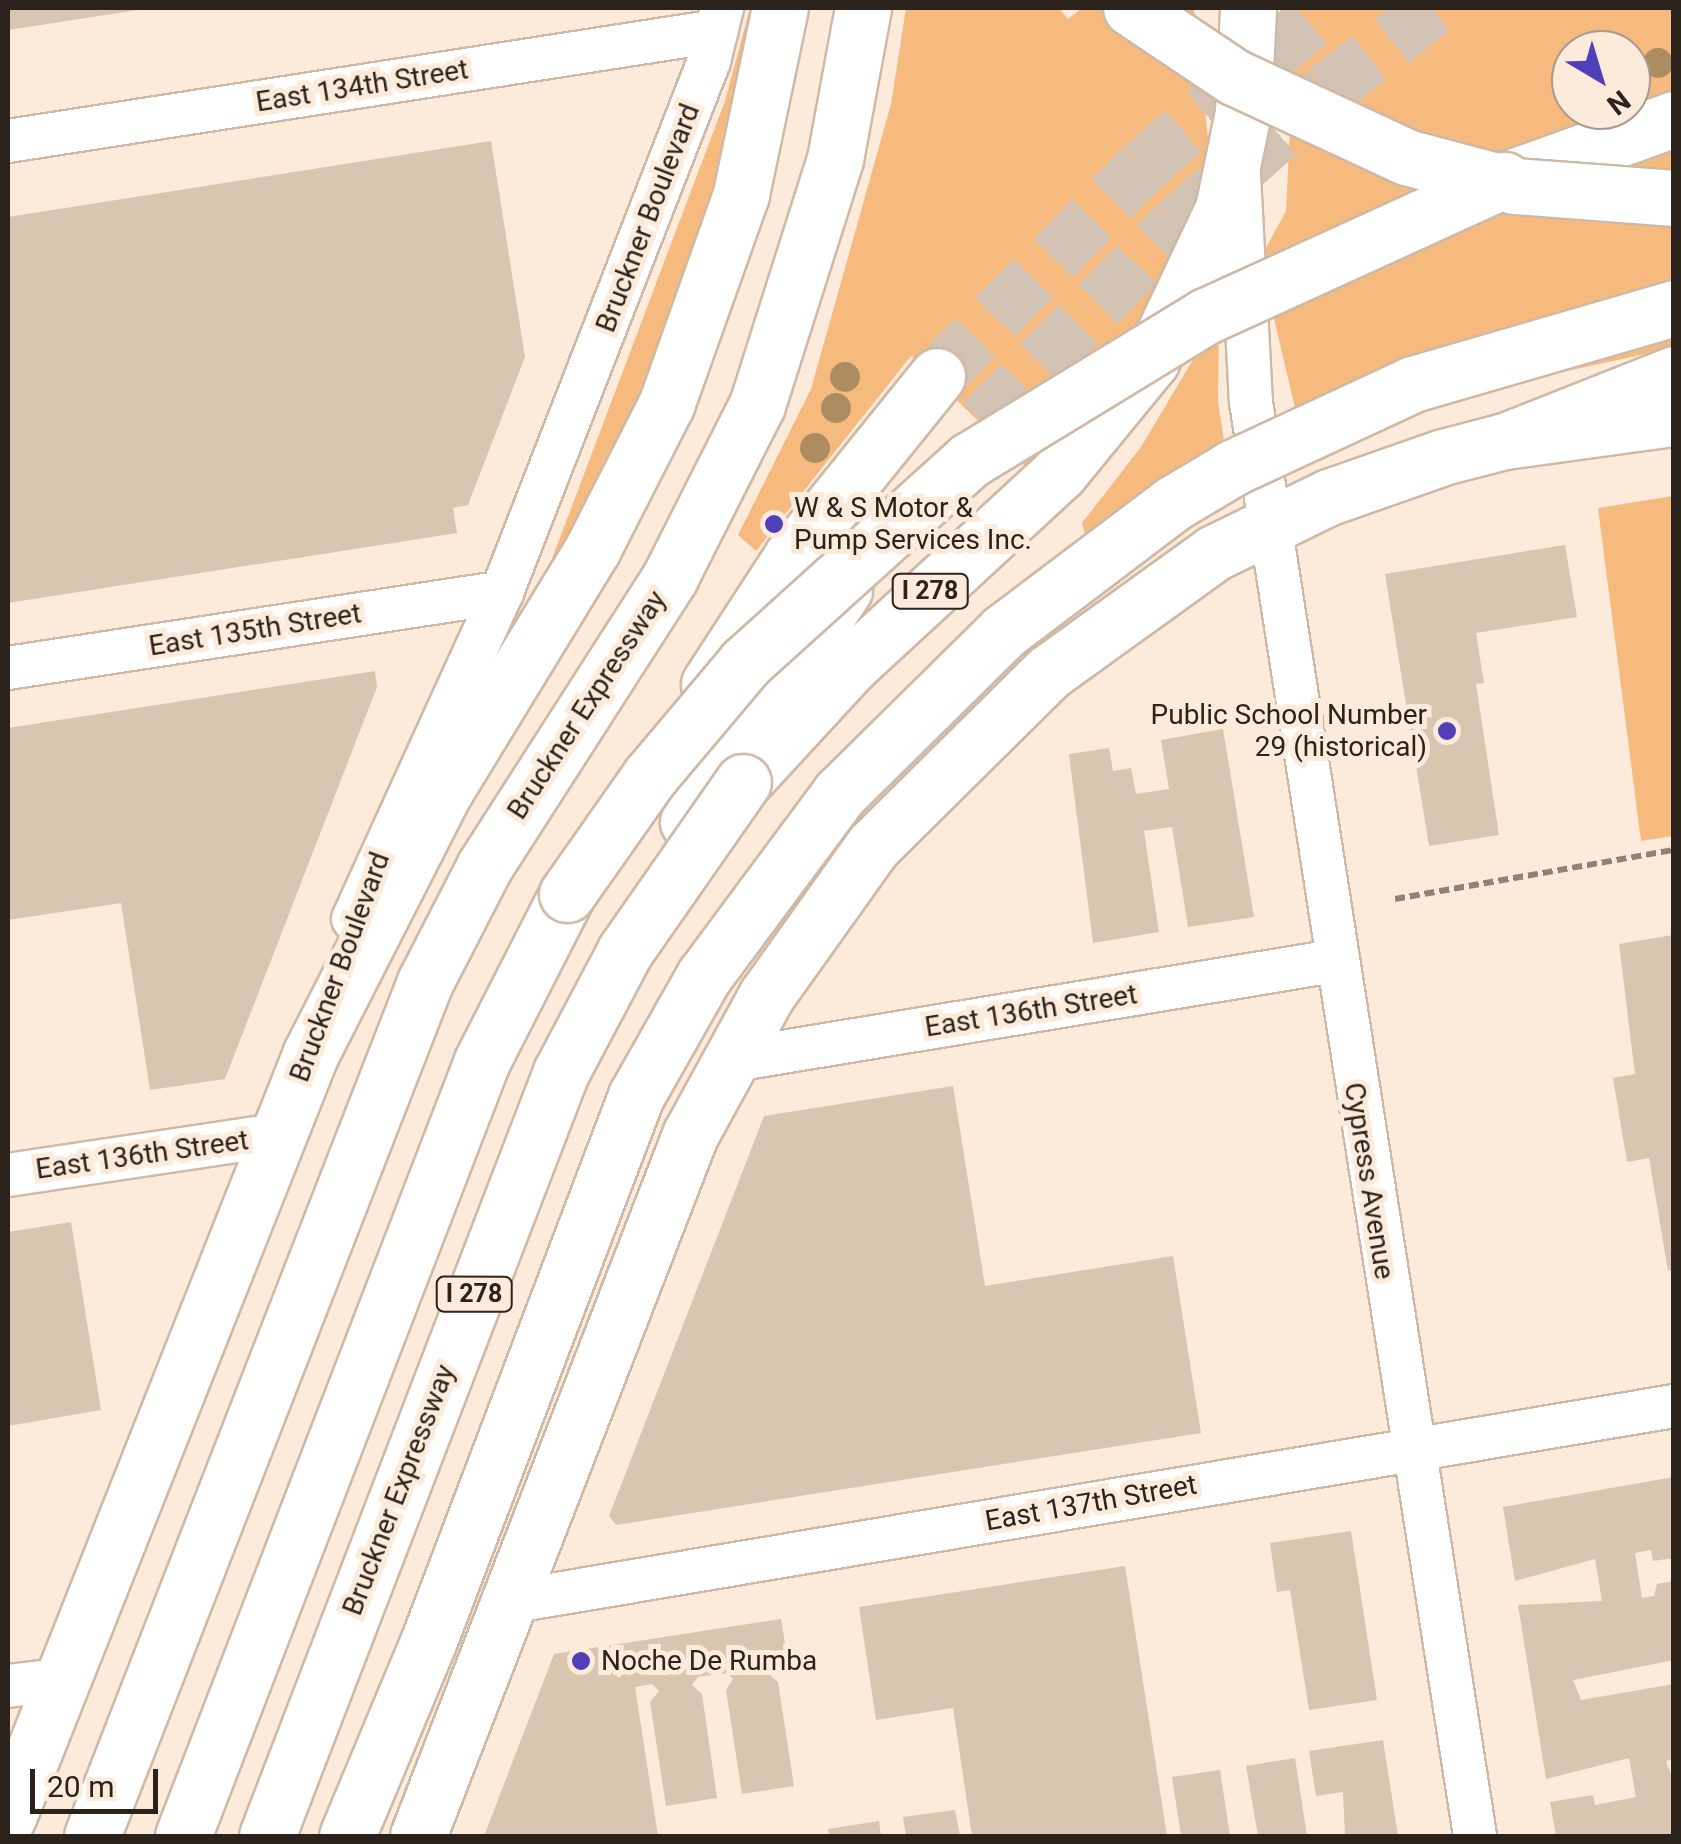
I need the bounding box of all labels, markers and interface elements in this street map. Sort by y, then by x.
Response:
north arrow [1551,30,1651,130]
street label: East 134th Street [254,53,470,119]
text: N [1601,83,1636,122]
street label: Bruckner Boulevard [589,99,707,337]
place label: W & S Motor & Pump Services Inc. [794,491,1032,557]
marker: W & S Motor & Pump Services Inc. [763,513,785,535]
road number: I 278 [890,571,970,611]
street label: Bruckner Expressway [501,584,673,826]
street label: East 135th Street [147,597,363,663]
place label: Public School Number 29 (historical) [1151,698,1427,764]
marker: Public School Number 29 (historical) [1436,720,1458,742]
street label: Bruckner Boulevard [283,848,397,1086]
street label: East 136th Street [923,978,1139,1044]
street label: Cypress Avenue [1337,1080,1401,1282]
street label: East 136th Street [34,1123,250,1187]
road number: I 278 [434,1274,514,1314]
street label: Bruckner Expressway [336,1360,462,1620]
street label: East 137th Street [983,1468,1199,1538]
place label: Noche De Rumba [601,1644,817,1678]
marker: Noche De Rumba [570,1650,592,1672]
scale bar [35,1749,162,1811]
text: 20 m [47,1769,114,1804]

